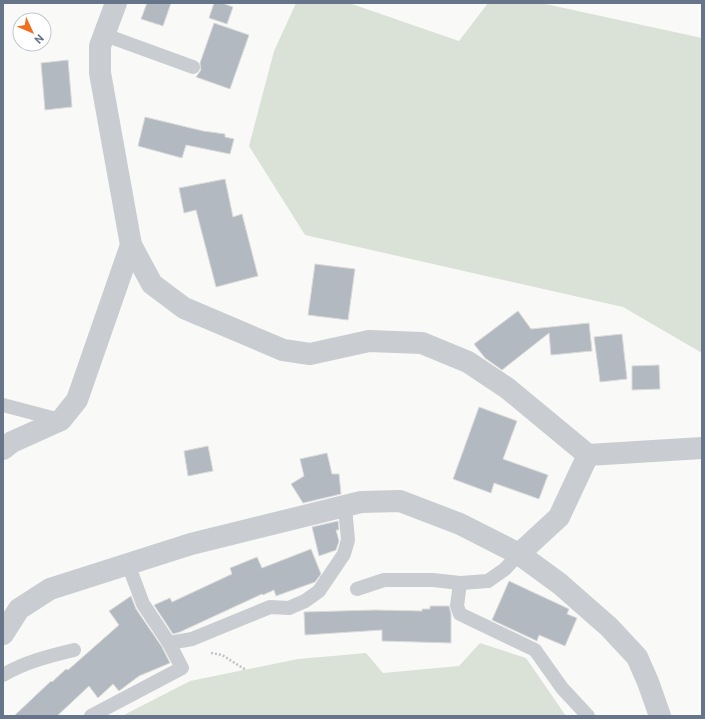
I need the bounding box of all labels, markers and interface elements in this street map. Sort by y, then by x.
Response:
north arrow [12,12,52,52]
text: N [31,31,46,46]

